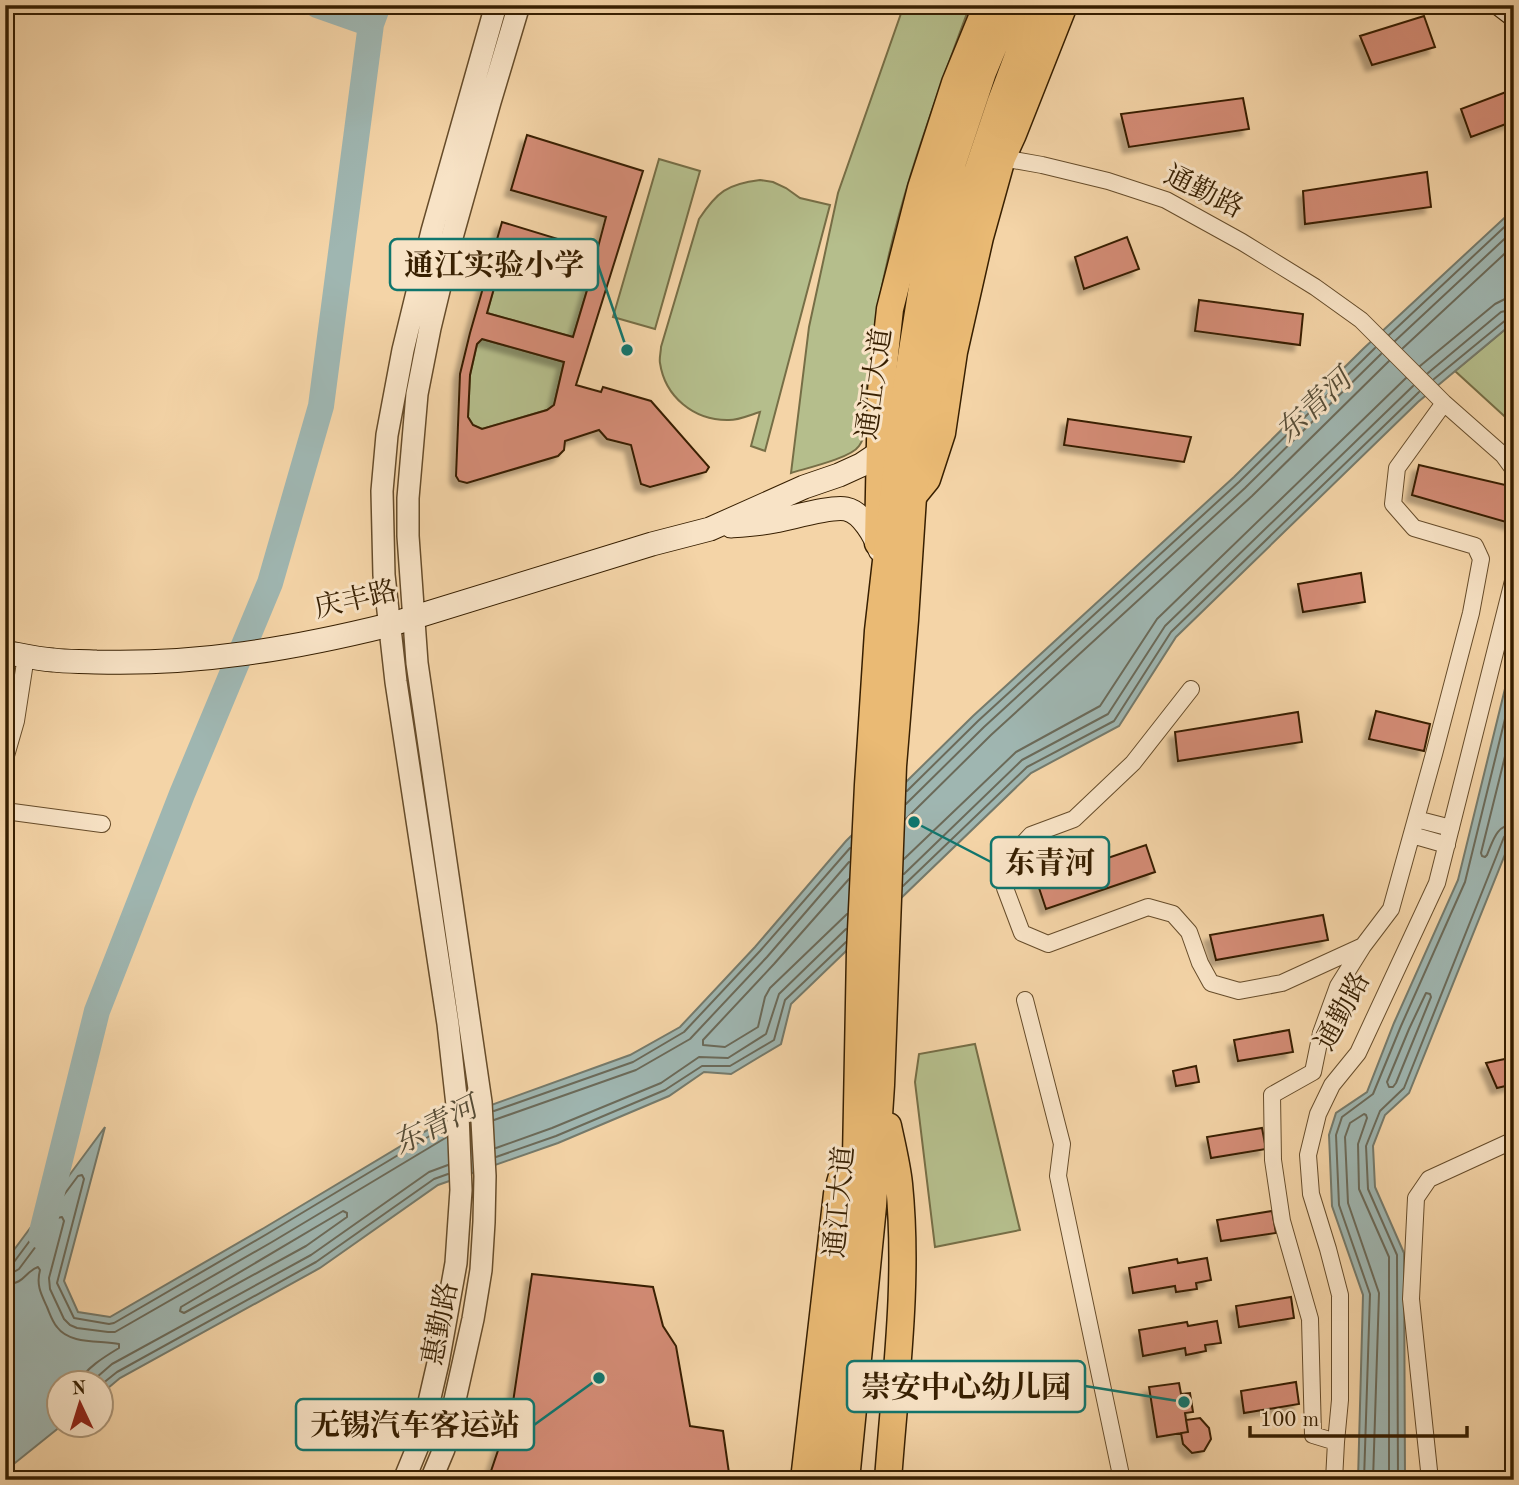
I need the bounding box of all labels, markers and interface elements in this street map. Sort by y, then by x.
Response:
street label: 通勤路 [1159,159,1248,224]
callout: 通江实验小学 [390,239,598,290]
text: 通江实验小学 [404,249,584,282]
street label: 通江大道 [851,326,898,441]
water label: 东青河 [1270,360,1362,449]
street label: 庆丰路 [311,575,400,624]
callout: 东青河 [991,837,1109,888]
text: 东青河 [1005,847,1095,880]
street label: 通勤路 [1309,967,1376,1056]
water label: 东青河 [388,1088,487,1161]
street label: 通江大道 [819,1145,860,1259]
street label: 惠勤路 [417,1280,464,1368]
callout: 崇安中心幼儿园 [847,1361,1085,1412]
north arrow [46,1370,116,1440]
text: 崇安中心幼儿园 [861,1371,1071,1404]
text: N [71,1380,87,1400]
scale bar [1250,1394,1466,1438]
callout: 无锡汽车客运站 [296,1399,534,1450]
text: 无锡汽车客运站 [310,1409,520,1442]
text: 100 m [1260,1410,1319,1431]

